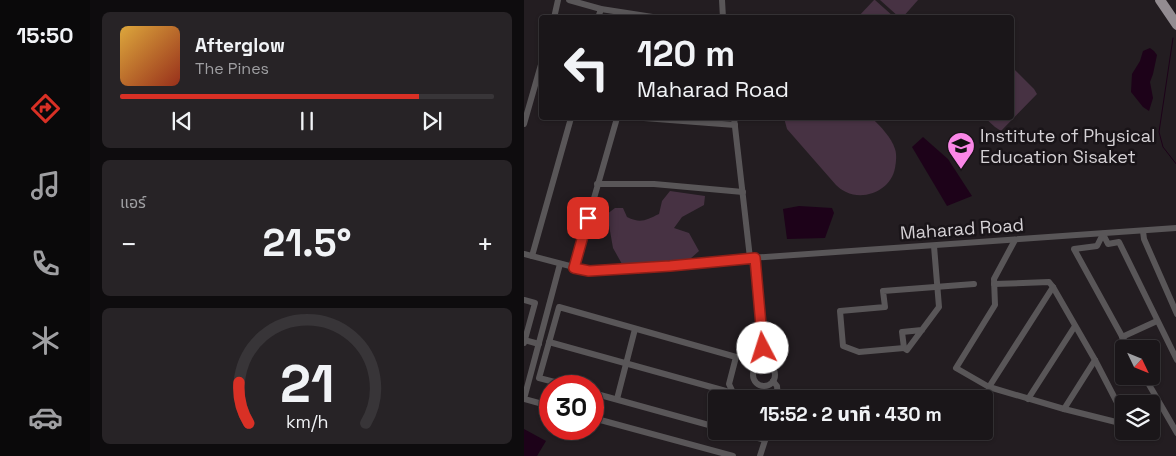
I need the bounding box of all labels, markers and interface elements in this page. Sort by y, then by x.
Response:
text: 15:50 [16,21,74,49]
text: 120 m [637,32,735,76]
text: Afterglow [195,33,285,58]
icon: left [554,35,619,100]
text: The Pines [195,58,269,79]
text: Maharad Road [637,75,789,103]
icon: directions [28,91,63,126]
icon: previous [168,107,196,135]
icon: pause [293,107,321,135]
icon: next [418,107,446,135]
place label: Institute of Physical Education Sisaket [980,124,1155,168]
school or university icon: Institute of Physical Education Sisaket [946,131,976,170]
icon: music [28,168,63,203]
text: แอร์ [120,192,146,213]
pin [567,197,609,239]
icon: arrive [574,204,602,232]
street label: Maharad Road [899,213,1025,244]
text: 21.5° [263,219,351,267]
text: − [120,226,137,262]
text: + [477,226,494,262]
icon: phone [28,246,63,281]
position arrow [736,321,788,373]
icon: climate [28,323,63,358]
north arrow [1115,340,1160,385]
map controls [1115,340,1160,440]
text: 21 [280,351,334,417]
speed limit sign: 30 [539,375,604,440]
button: layers [1115,395,1160,440]
icon: car [28,400,63,435]
text: 15:52 · 2 นาที · 430 m [759,402,942,427]
text: km/h [286,410,328,433]

